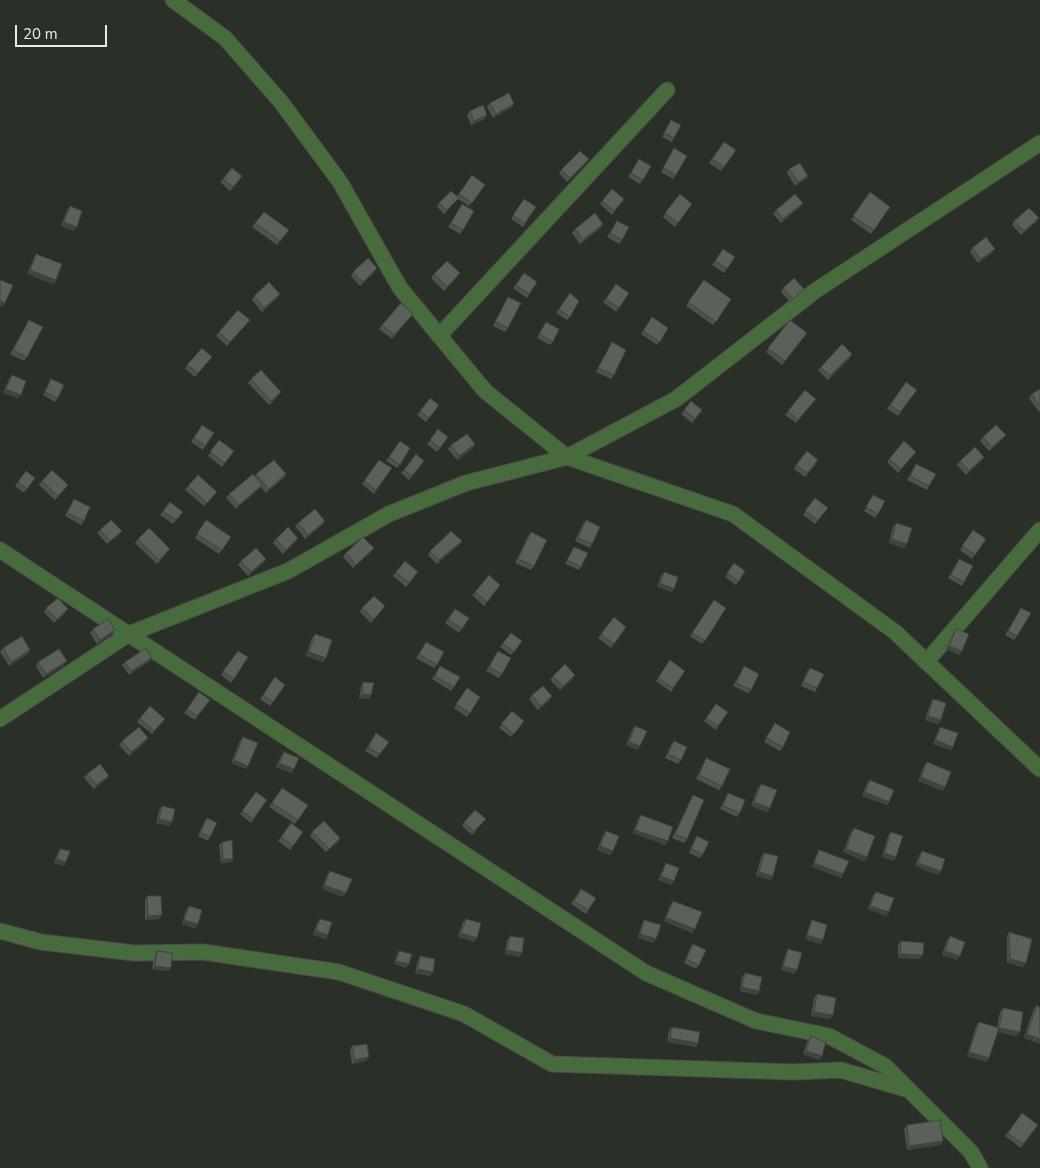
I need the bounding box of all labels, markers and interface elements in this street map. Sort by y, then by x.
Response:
scale bar [18,15,110,47]
text: 20 m [23,24,58,44]

